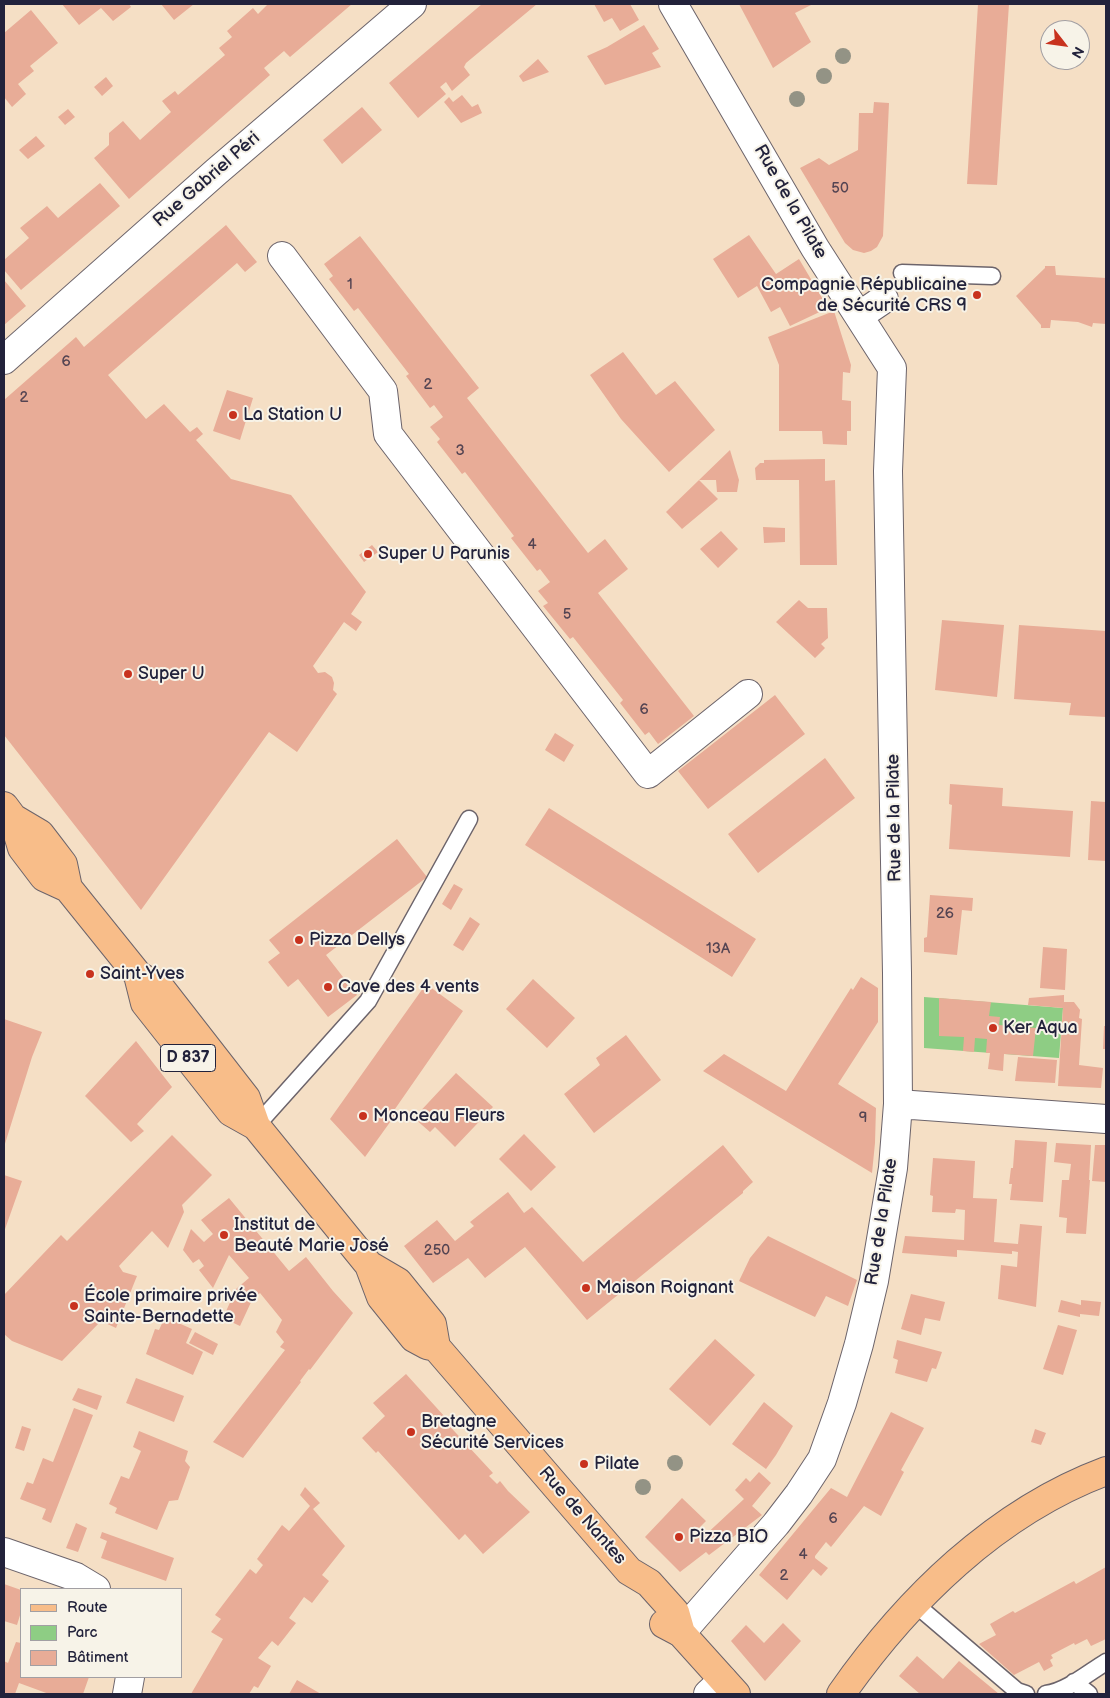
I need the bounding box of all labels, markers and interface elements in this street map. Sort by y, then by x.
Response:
north arrow [1040,20,1090,70]
text: N [1068,43,1088,61]
street label: Rue Gabriel Péri [149,128,265,232]
street label: Rue de la Pilate [749,141,831,263]
house number: 50 [831,180,849,198]
place label: Compagnie Républicaine de Sécurité CRS 9 [761,274,967,316]
house number: 1 [347,276,353,294]
marker: Compagnie Républicaine de Sécurité CRS 9 [971,289,983,301]
house number: 6 [61,353,71,371]
house number: 2 [424,376,432,394]
house number: 2 [20,389,28,407]
place label: La Station U [243,404,342,426]
marker: La Station U [227,409,239,421]
house number: 3 [455,442,465,460]
house number: 4 [527,536,537,554]
place label: Super U Parunis [378,543,510,565]
marker: Super U Parunis [362,548,374,560]
house number: 5 [563,606,571,624]
place label: Super U [138,663,205,685]
marker: Super U [122,668,134,680]
house number: 6 [639,701,649,719]
street label: Rue de la Pilate [883,754,907,882]
house number: 26 [936,905,954,923]
place label: Pizza Dellys [309,929,405,951]
marker: Pizza Dellys [293,934,305,946]
house number: 13A [706,940,730,958]
place label: Saint-Yves [100,963,184,985]
marker: Saint-Yves [84,968,96,980]
place label: Cave des 4 vents [338,976,479,998]
marker: Cave des 4 vents [322,981,334,993]
place label: Ker Aqua [1003,1017,1078,1039]
marker: Ker Aqua [987,1022,999,1034]
road number: D 837 [160,1044,216,1072]
place label: Monceau Fleurs [373,1105,505,1127]
house number: 9 [859,1109,867,1127]
marker: Monceau Fleurs [357,1110,369,1122]
street label: Rue de la Pilate [861,1157,903,1287]
place label: Institut de Beauté Marie José [234,1214,389,1256]
marker: Institut de Beauté Marie José [218,1229,230,1241]
house number: 250 [424,1242,450,1260]
place label: Maison Roignant [596,1277,734,1299]
marker: Maison Roignant [580,1282,592,1294]
place label: École primaire privée Sainte-Bernadette [84,1285,257,1328]
marker: École primaire privée Sainte-Bernadette [68,1300,80,1312]
place label: Bretagne Sécurité Services [421,1411,564,1454]
marker: Bretagne Sécurité Services [405,1426,417,1438]
place label: Pilate [594,1453,639,1475]
marker: Pilate [578,1458,590,1470]
street label: Rue de Nantes [534,1463,630,1569]
house number: 6 [828,1510,838,1528]
place label: Pizza BIO [689,1526,768,1548]
marker: Pizza BIO [673,1531,685,1543]
house number: 4 [798,1546,808,1564]
house number: 2 [780,1567,788,1585]
legend [20,1588,182,1678]
text: Route [67,1598,107,1617]
text: Parc [67,1623,97,1642]
text: Bâtiment [67,1648,128,1667]

